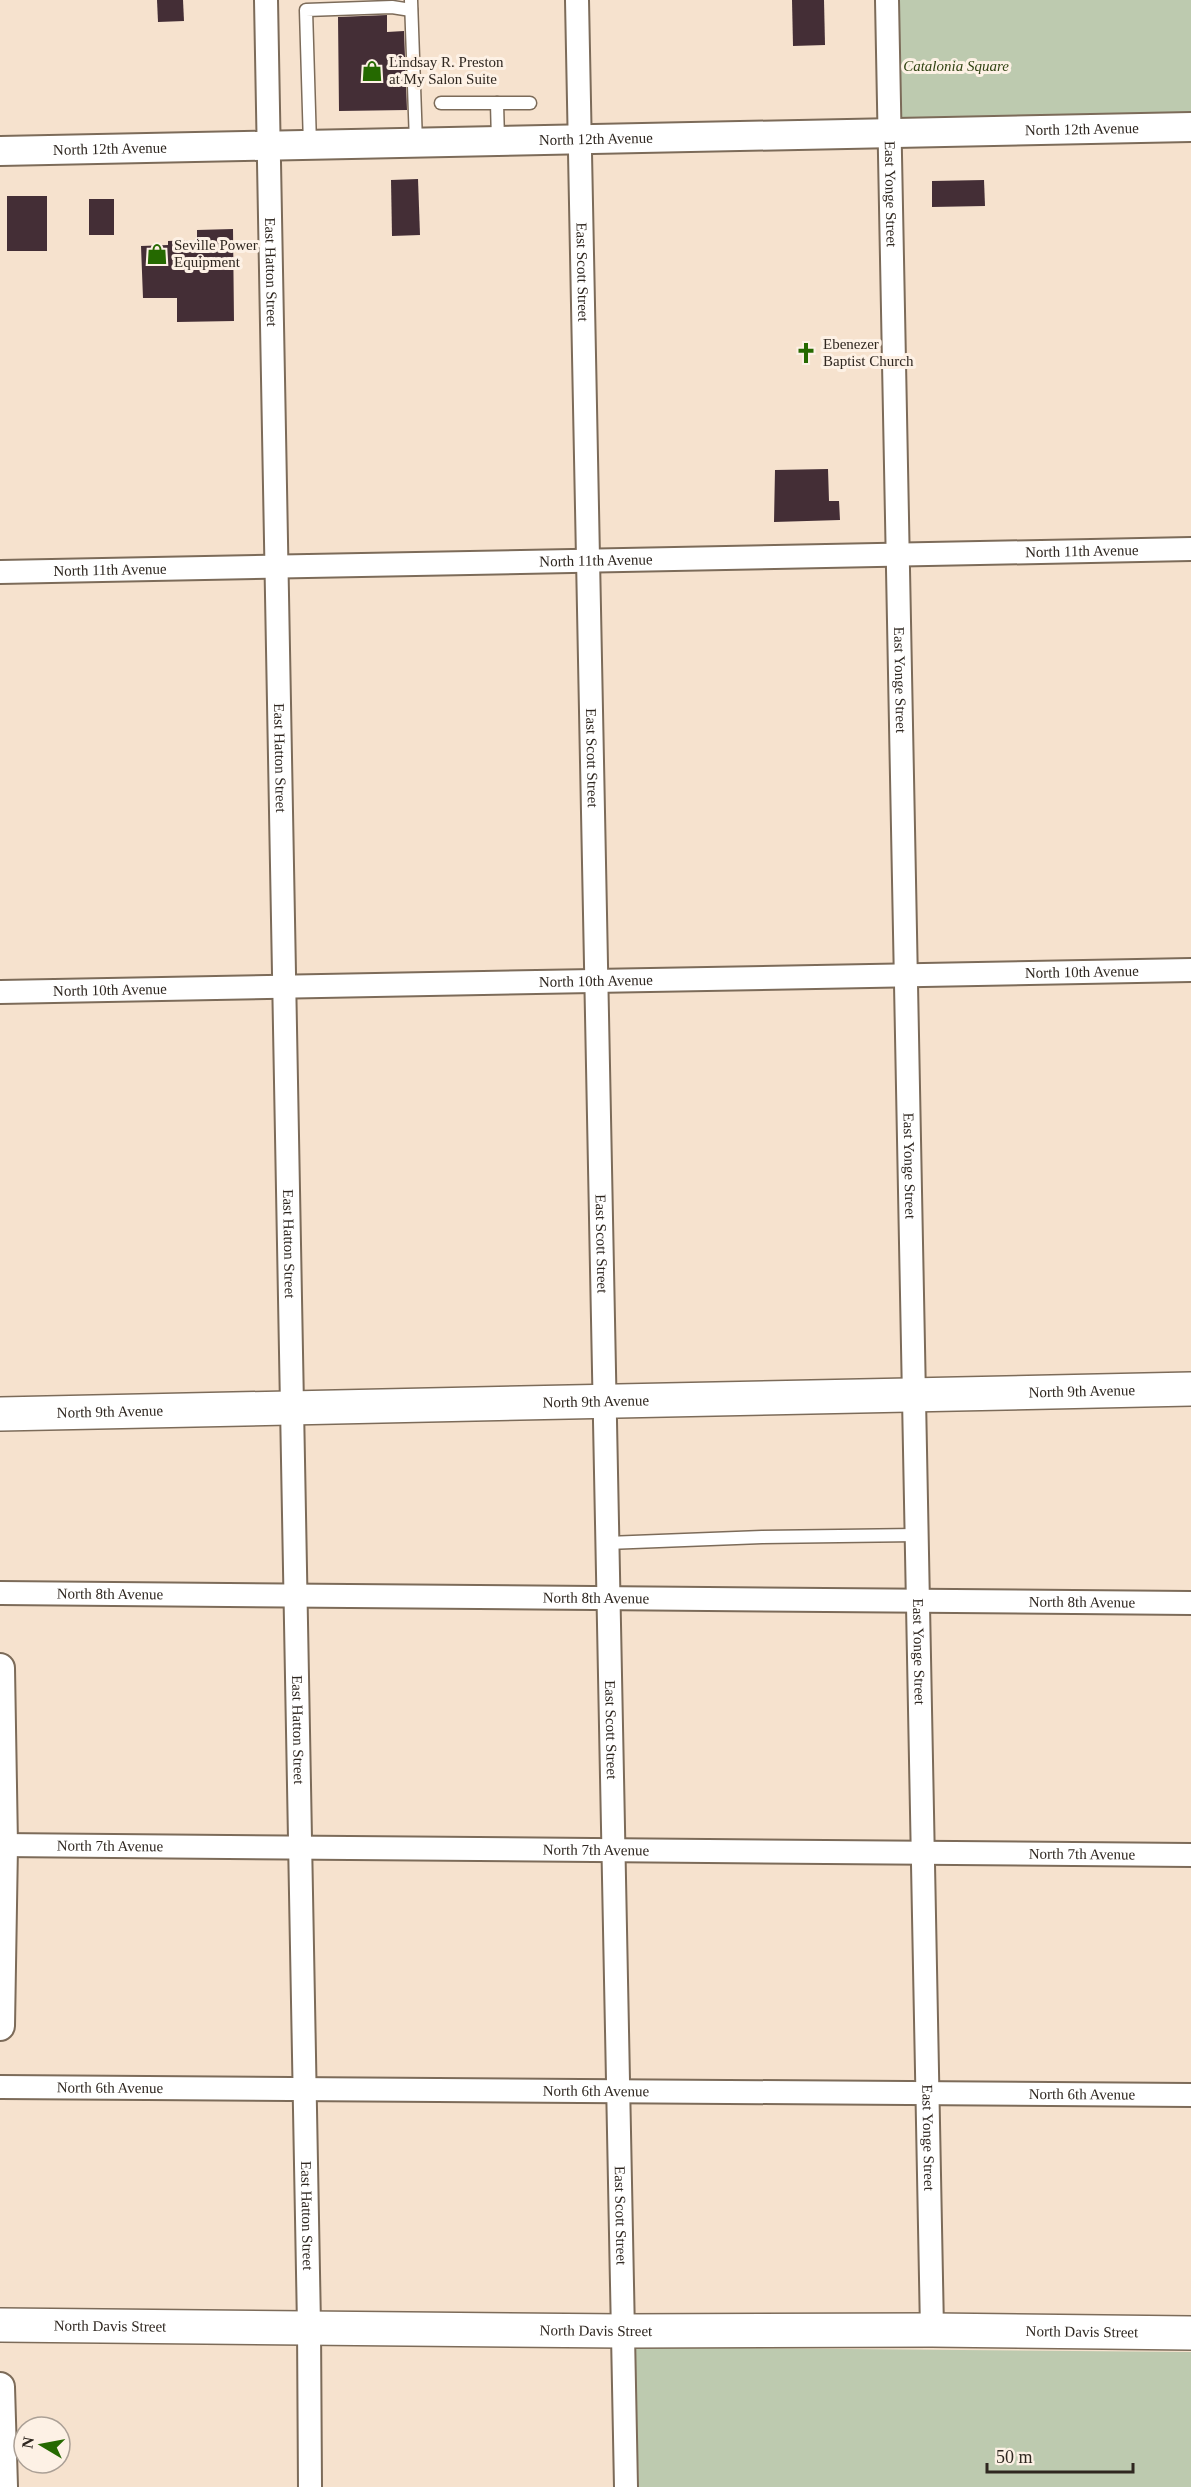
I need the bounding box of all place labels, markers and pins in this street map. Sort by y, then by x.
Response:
place label: Lindsay R. Preston at My Salon Suite [389,54,504,87]
shop icon: Lindsay R. Preston at My Salon Suite [360,59,384,83]
place label: Seville Power Equipment [174,237,258,270]
shop icon: Seville Power Equipment [145,242,169,266]
place label: Ebenezer Baptist Church [823,336,914,369]
church icon: Ebenezer Baptist Church [794,341,818,365]

